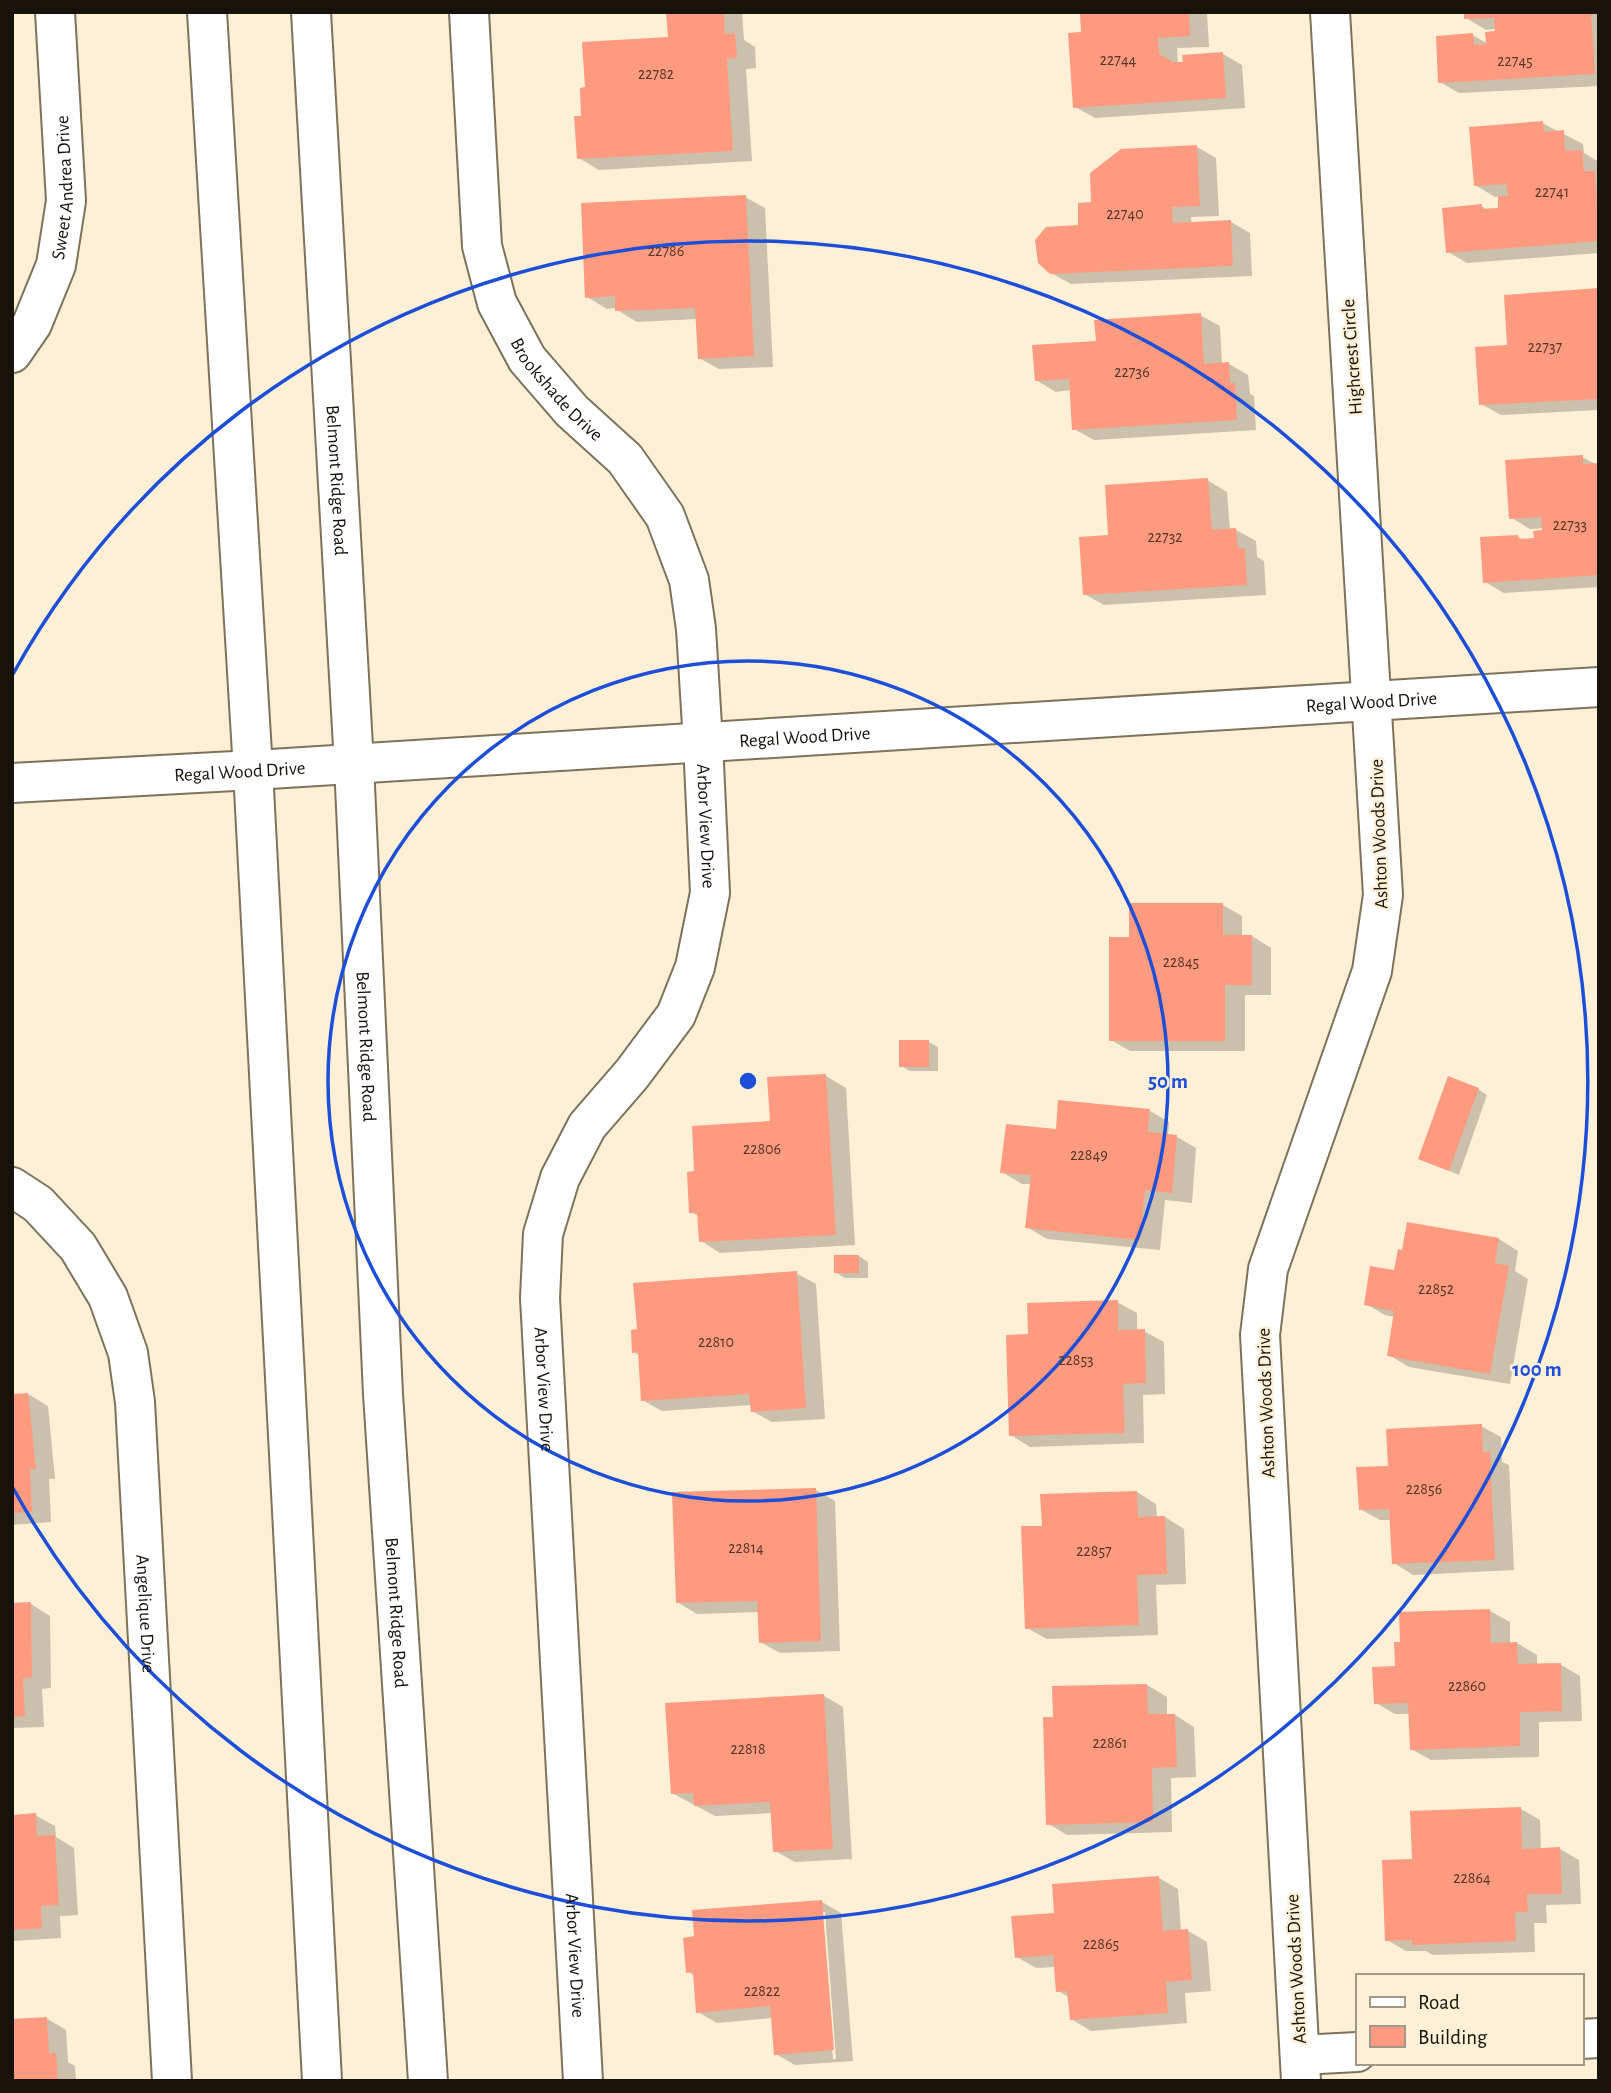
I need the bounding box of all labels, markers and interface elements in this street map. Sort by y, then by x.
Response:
house number: 22744 [1100,52,1137,68]
house number: 22745 [1497,53,1533,69]
house number: 22782 [638,66,674,82]
street label: Sweet Andrea Drive [49,115,77,261]
house number: 22741 [1535,184,1569,200]
house number: 22740 [1106,206,1144,222]
house number: 22786 [648,243,684,259]
street label: Highcrest Circle [1339,298,1366,416]
street label: Brookshade Drive [506,335,606,445]
house number: 22737 [1528,339,1563,355]
house number: 22736 [1114,364,1150,380]
street label: Belmont Ridge Road [322,404,350,556]
house number: 22733 [1553,517,1587,533]
house number: 22732 [1147,529,1183,545]
street label: Regal Wood Drive [1305,689,1438,716]
street label: Regal Wood Drive [738,724,871,751]
street label: Regal Wood Drive [174,759,306,785]
street label: Ashton Woods Drive [1367,759,1392,909]
street label: Arbor View Drive [693,763,718,889]
house number: 22845 [1163,954,1199,970]
street label: Belmont Ridge Road [353,971,378,1122]
centre of rings [736,1069,760,1093]
text: 50 m [1148,1071,1188,1092]
house number: 22806 [743,1141,781,1157]
house number: 22849 [1070,1147,1108,1163]
house number: 22852 [1418,1281,1454,1297]
street label: Arbor View Drive [531,1326,556,1452]
street label: Ashton Woods Drive [1254,1328,1279,1478]
house number: 22810 [698,1334,734,1350]
house number: 22853 [1058,1352,1094,1368]
text: 100 m [1512,1359,1562,1380]
house number: 22856 [1406,1481,1442,1497]
street label: Belmont Ridge Road [381,1537,410,1689]
house number: 22814 [728,1540,764,1556]
house number: 22857 [1076,1543,1112,1559]
street label: Angelique Drive [132,1554,158,1674]
house number: 22860 [1448,1678,1486,1694]
house number: 22861 [1092,1735,1128,1751]
house number: 22818 [730,1741,766,1757]
house number: 22864 [1453,1870,1491,1886]
street label: Arbor View Drive [562,1893,588,2018]
street label: Ashton Woods Drive [1283,1893,1310,2044]
house number: 22865 [1083,1936,1119,1952]
legend [1356,1974,1583,2065]
house number: 22822 [744,1983,780,1999]
text: Road [1418,1992,1460,2013]
text: Building [1418,2027,1488,2048]

